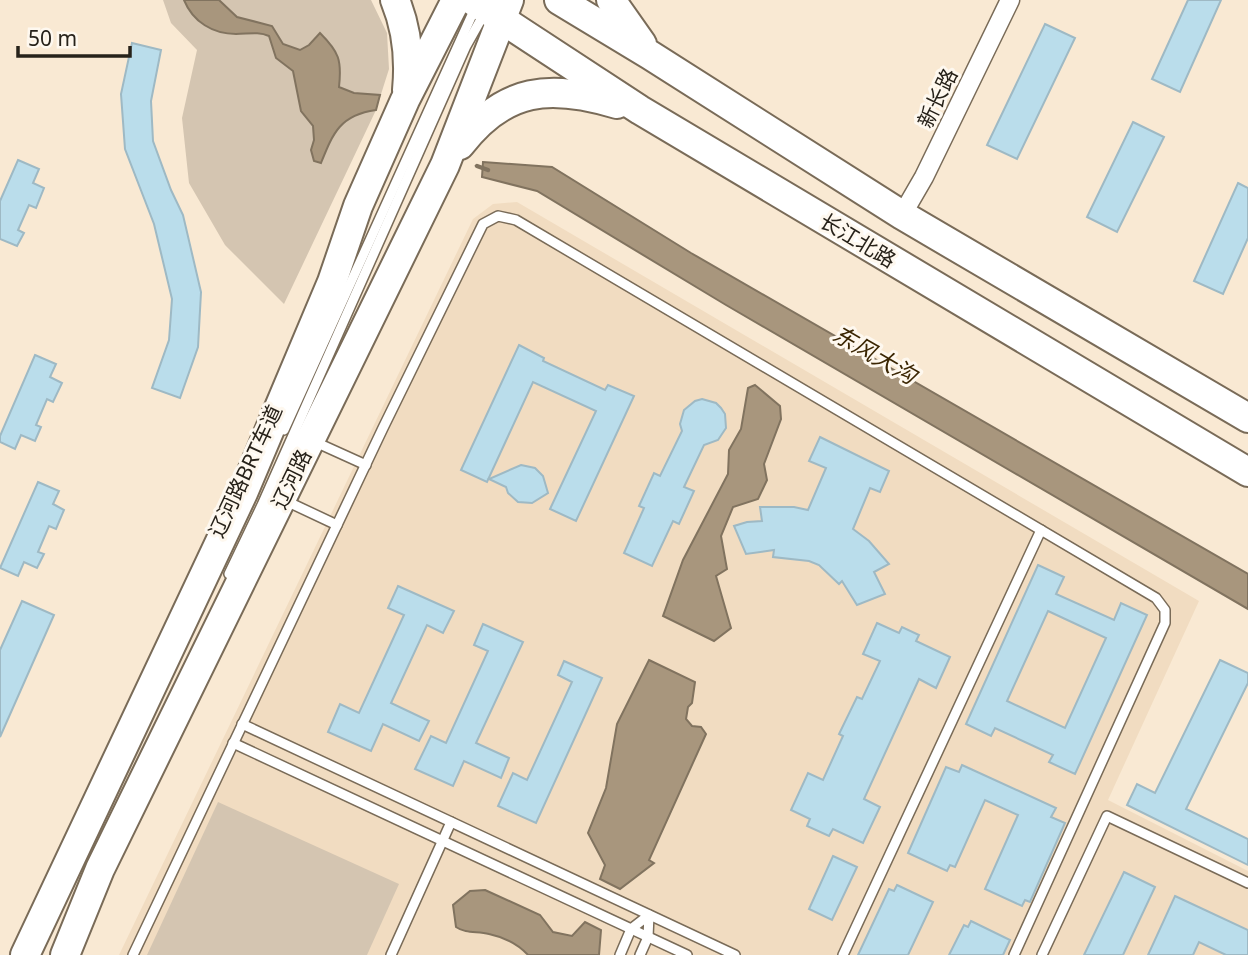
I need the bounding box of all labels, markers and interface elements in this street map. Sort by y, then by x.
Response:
scale bar [18,14,130,58]
text: 50 m [28,24,77,52]
street label: 新长路 [911,64,963,132]
street label: 长江北路 [815,206,901,274]
water label: 东风大沟 [827,317,925,392]
street label: 辽河路BRT车道 [202,400,288,542]
street label: 辽河路 [265,445,317,513]

